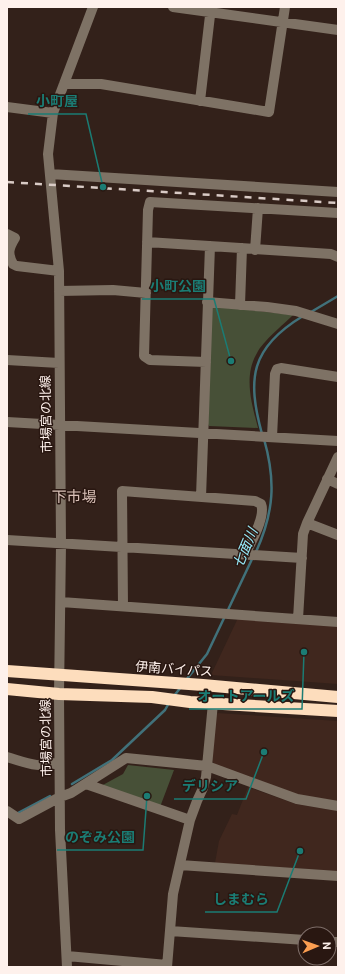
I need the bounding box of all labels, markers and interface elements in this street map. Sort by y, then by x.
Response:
callout: 小町屋 [28,88,86,114]
text: 小町屋 [36,93,78,109]
callout: 小町公園 [142,273,214,299]
text: 小町公園 [150,278,206,294]
street label: 市場宮の北線 [38,375,54,453]
district label: 下市場 [51,488,97,506]
water label: 七面川 [229,524,261,570]
street label: 伊南バイパス [135,659,213,679]
callout: オートアールズ [189,683,302,709]
text: オートアールズ [197,688,295,704]
street label: 市場宮の北線 [38,699,54,777]
callout: デリシア [174,773,246,799]
text: デリシア [182,778,238,794]
callout: のぞみ公園 [57,824,143,850]
text: のぞみ公園 [65,829,135,845]
callout: しまむら [205,886,277,912]
text: しまむら [213,891,269,907]
north arrow [297,926,337,966]
text: N [320,942,333,950]

